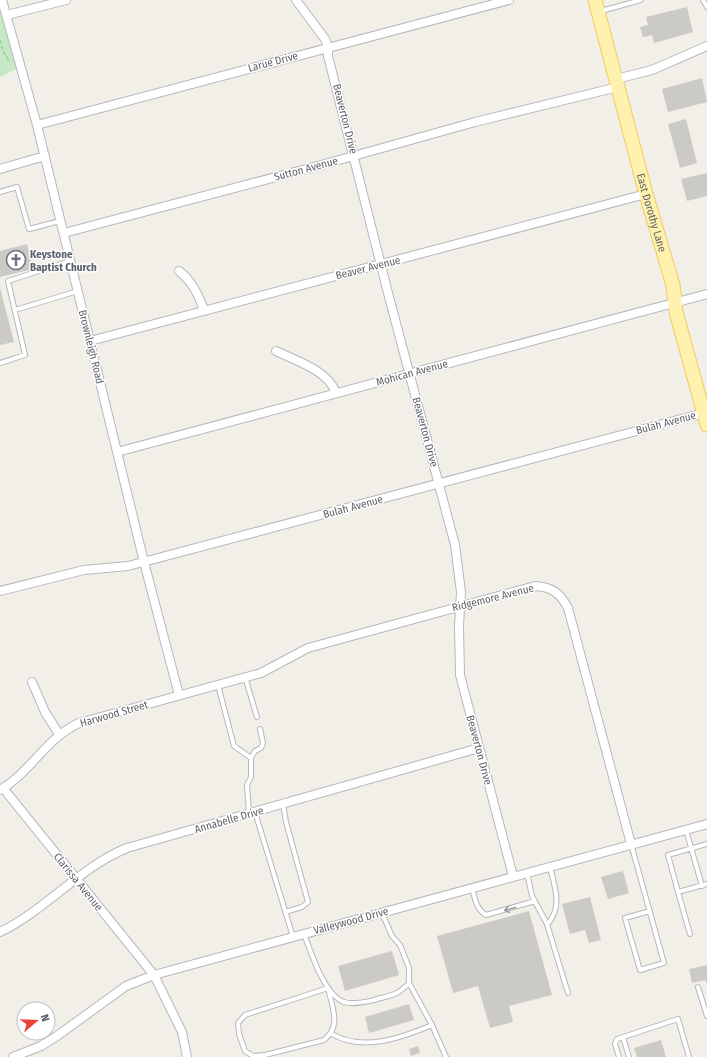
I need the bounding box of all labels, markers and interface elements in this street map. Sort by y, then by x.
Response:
street label: Larue Drive [247,49,299,75]
street label: Beaverton Drive [330,83,360,155]
street label: Sutton Avenue [273,154,339,184]
street label: East Dorothy Lane [634,172,669,253]
place label: Keystone Baptist Church [30,248,97,274]
church icon: Keystone Baptist Church [5,249,27,271]
street label: Beaver Avenue [334,254,402,282]
street label: Brownleigh Road [76,309,106,385]
street label: Mohican Avenue [375,357,449,389]
street label: Beaverton Drive [409,396,441,468]
street label: Bulah Avenue [635,409,697,437]
street label: Bulah Avenue [322,493,384,521]
street label: Ridgemore Avenue [451,582,535,614]
street label: Harwood Street [78,698,150,730]
street label: Beaverton Drive [463,714,495,786]
street label: Annabelle Drive [193,804,265,836]
street label: Clarissa Avenue [51,850,105,914]
street label: Valleywood Drive [312,905,390,937]
one-way arrow [504,906,517,913]
north arrow [16,1001,56,1041]
text: N [38,1013,52,1023]

